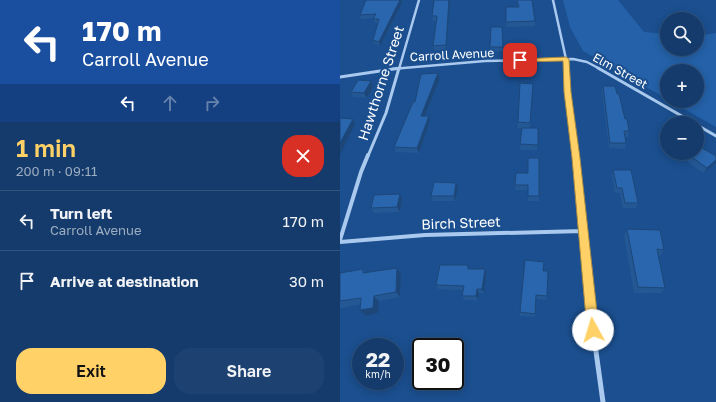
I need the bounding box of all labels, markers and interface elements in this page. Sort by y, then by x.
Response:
map controls [660,12,704,160]
button: search [660,12,704,56]
text: 170 m [82,14,161,47]
icon: left [16,16,68,68]
street label: Hawthorne Street [354,23,407,142]
pin [503,43,537,77]
street label: Carroll Avenue [409,45,495,64]
text: Carroll Avenue [82,48,209,70]
icon: arrive [509,49,531,71]
street label: Elm Street [590,49,650,92]
button: + [660,64,704,108]
icon: left [117,92,139,114]
icon: ahead [159,92,181,114]
icon: right [201,92,223,114]
button: − [660,116,704,160]
text: 1 min [16,133,76,162]
button: close [282,135,324,177]
text: 200 m · 09:11 [16,163,97,179]
text: Turn left [50,204,112,222]
icon: left [16,210,38,232]
text: 170 m [282,212,324,230]
street label: Birch Street [421,213,501,232]
text: Carroll Avenue [50,222,141,238]
icon: arrive [16,270,38,292]
text: Arrive at destination [50,272,199,290]
text: 30 m [289,272,324,290]
position arrow [572,309,614,351]
speed limit sign: 30 [412,338,464,390]
text: 22 [366,347,390,371]
button: Exit [16,348,166,394]
button: Share [174,348,324,394]
text: km/h [365,368,391,380]

